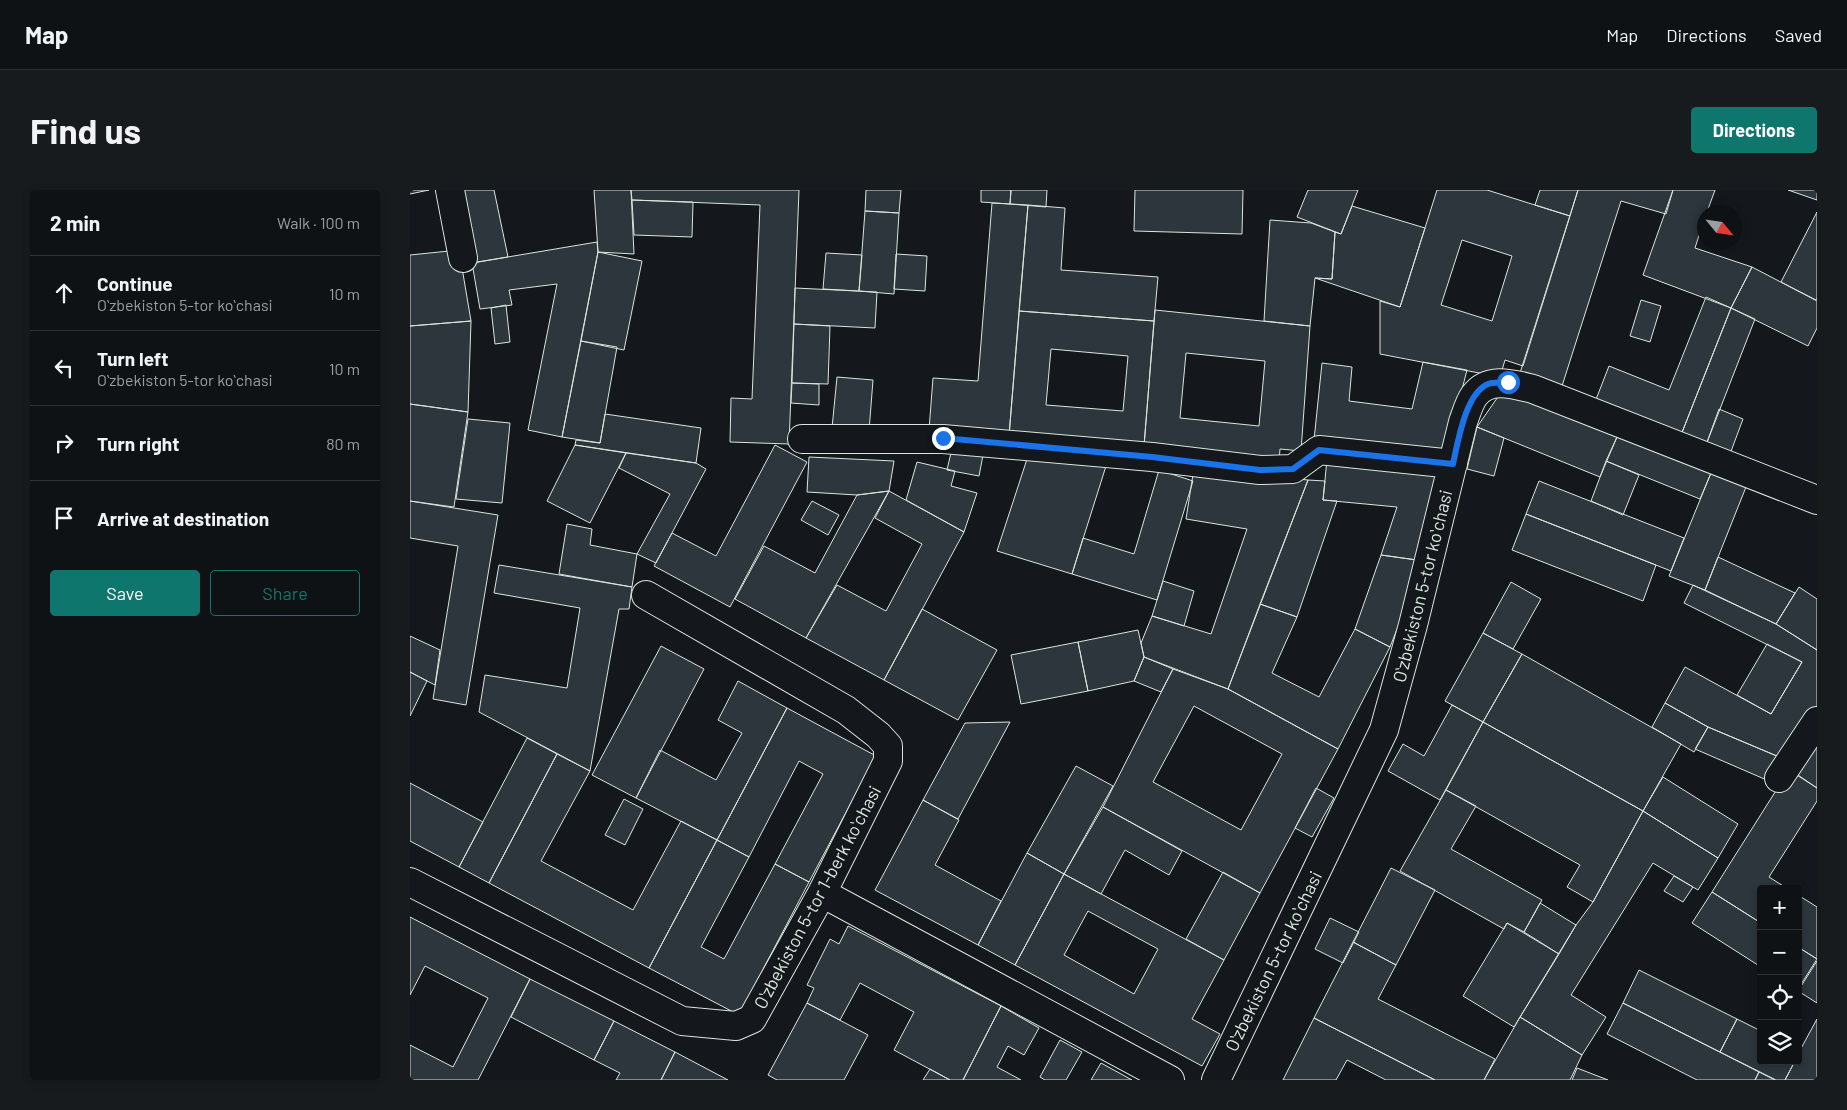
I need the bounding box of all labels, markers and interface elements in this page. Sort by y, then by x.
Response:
text: Map [25,20,68,49]
text: Map [1606,24,1638,46]
text: Directions [1666,24,1747,46]
text: Saved [1775,24,1822,46]
button: Directions [1691,107,1817,153]
text: Find us [30,109,141,151]
north arrow [1697,205,1742,250]
text: 2 min [50,210,100,235]
text: Walk · 100 m [277,213,360,232]
text: Continue [97,272,173,295]
icon: ahead [50,279,78,307]
text: 10 m [329,284,360,303]
text: Oʻzbekiston 5-tor koʻchasi [97,295,273,314]
text: Turn left [97,347,168,370]
icon: left [50,354,78,382]
text: 10 m [329,359,360,378]
text: Oʻzbekiston 5-tor koʻchasi [97,370,273,389]
route start [1497,371,1520,394]
route end [932,427,955,450]
icon: right [50,429,78,457]
text: Turn right [97,432,179,455]
text: 80 m [326,434,360,453]
street label: Oʻzbekiston 5-tor koʻchasi [1387,487,1457,685]
icon: arrive [50,504,78,532]
text: Arrive at destination [97,507,269,530]
button: Save [50,570,200,616]
button: Share [210,570,360,616]
street label: Oʻzbekiston 5-tor 1-berk koʻchasi [749,782,885,1012]
street label: Oʻzbekiston 5-tor koʻchasi [1220,867,1326,1055]
map controls [1757,885,1802,1065]
button: + [1757,885,1802,930]
button: − [1757,930,1802,975]
button: locate [1757,975,1802,1020]
button: layers [1757,1020,1802,1065]

